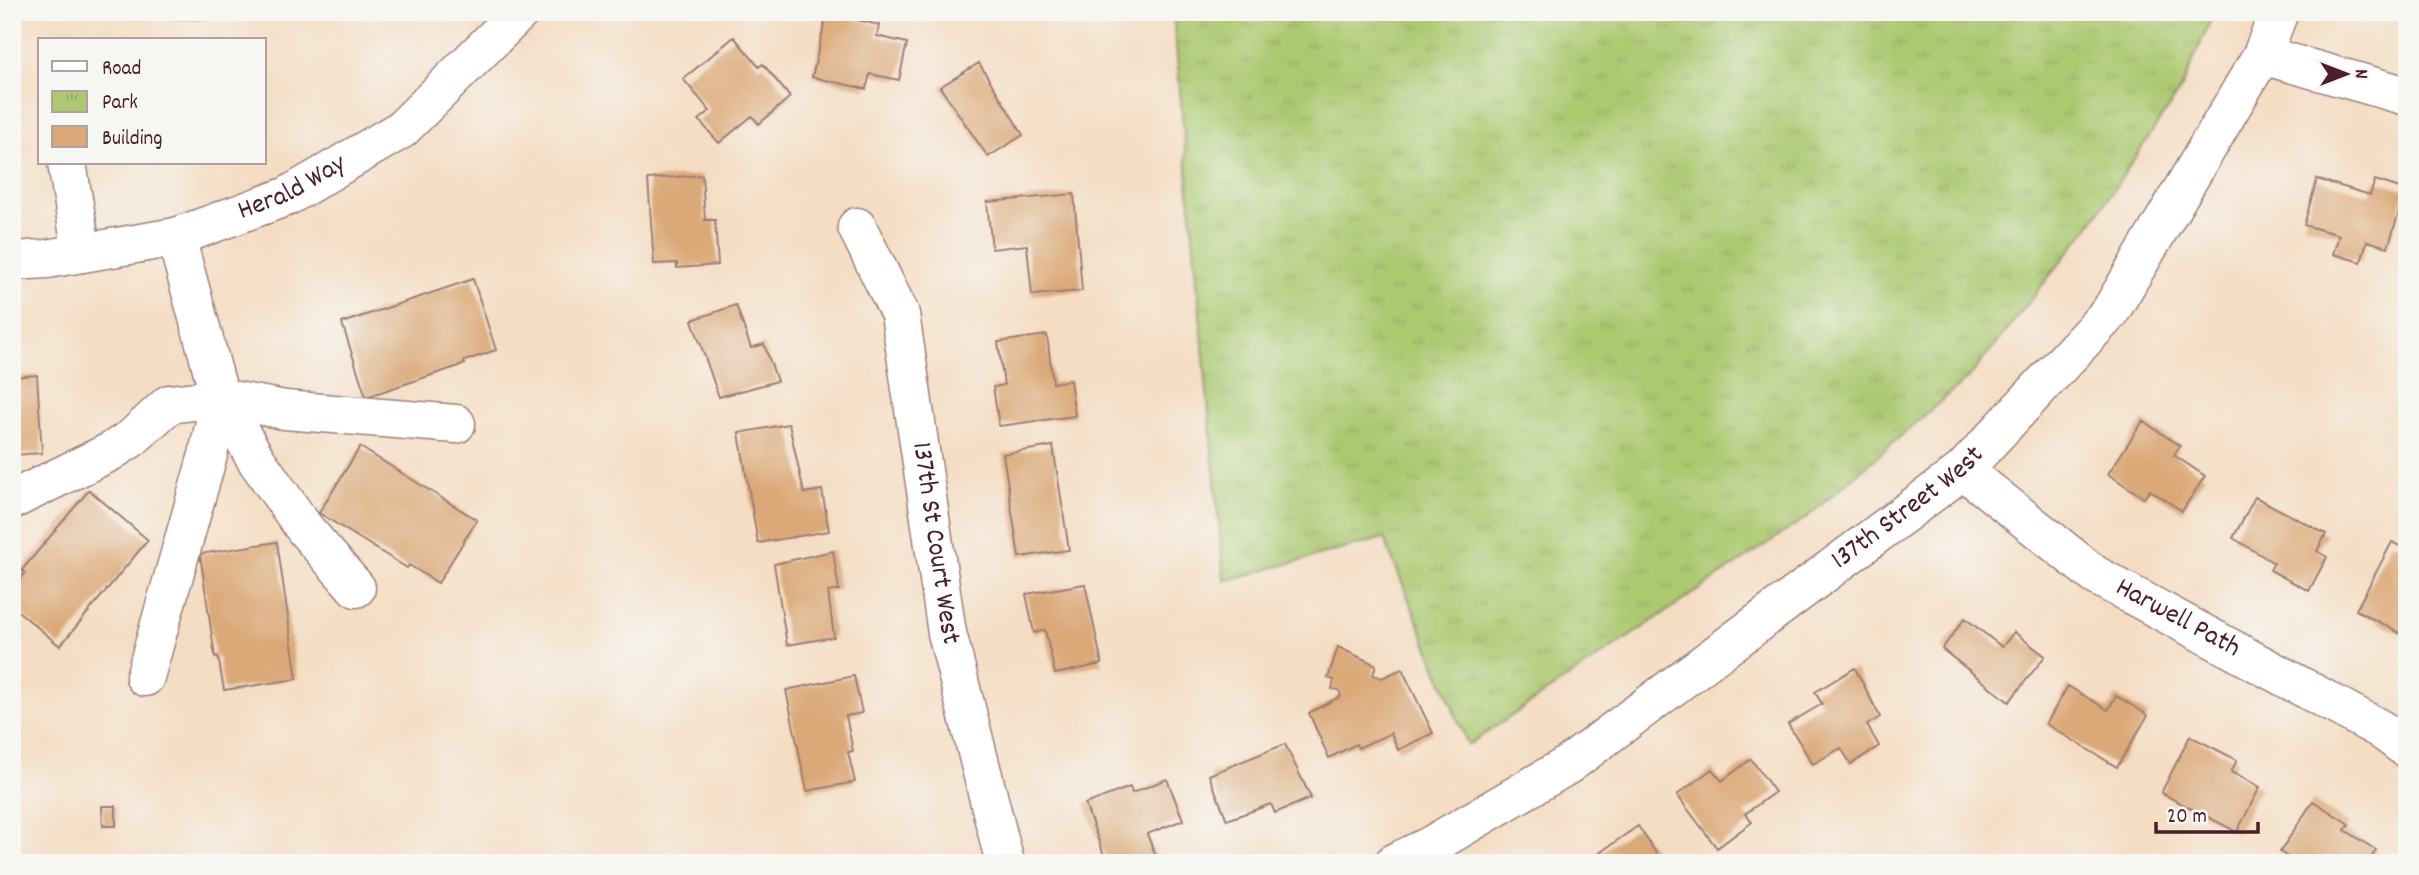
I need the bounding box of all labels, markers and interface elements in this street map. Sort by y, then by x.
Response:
legend [38,38,266,164]
north arrow [2310,38,2380,108]
text: Road [102,55,141,85]
text: N [2346,69,2373,79]
text: Park [102,89,138,119]
text: Building [102,125,162,155]
street label: Herald Way [233,145,355,233]
street label: 137th Street West [1824,438,1995,581]
street label: 137th St Court West [899,440,969,649]
street label: Harwell Path [2107,569,2247,670]
scale bar [2156,791,2258,835]
text: 20 m [2167,803,2207,833]

